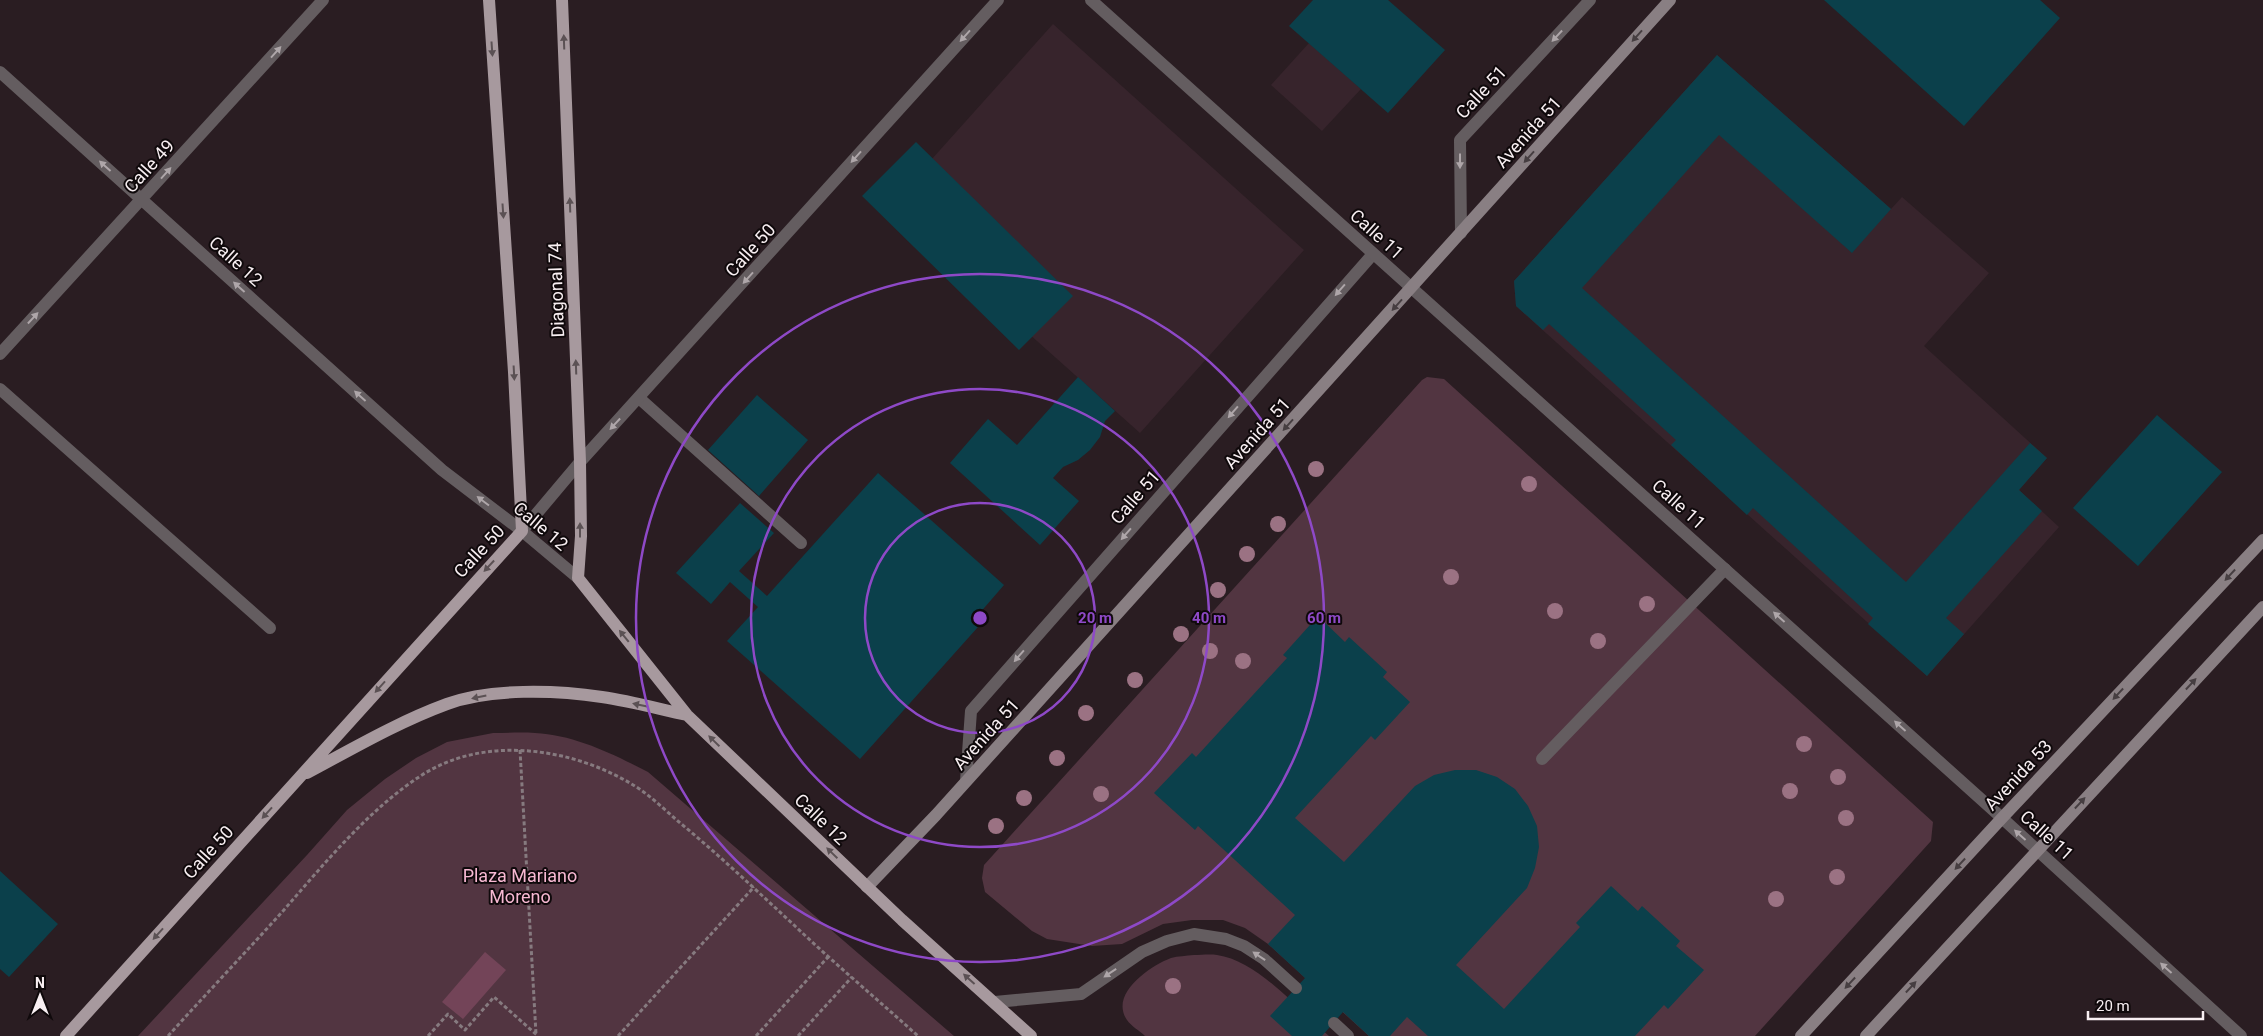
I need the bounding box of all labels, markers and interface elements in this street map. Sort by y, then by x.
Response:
one-way arrow [1551,29,1563,41]
one-way arrow [959,30,971,42]
one-way arrow [1632,30,1643,43]
one-way arrow [559,34,567,50]
one-way arrow [488,41,496,57]
one-way arrow [270,46,281,59]
street label: Calle 51 [1451,61,1511,123]
street label: Avenida 51 [1491,92,1565,172]
street label: Calle 49 [120,135,178,197]
one-way arrow [1523,150,1535,162]
one-way arrow [851,151,862,164]
one-way arrow [1456,153,1464,169]
one-way arrow [99,161,112,172]
one-way arrow [160,167,172,179]
one-way arrow [566,197,574,213]
one-way arrow [499,203,507,219]
street label: Calle 11 [1346,205,1408,263]
street label: Calle 50 [721,219,779,281]
street label: Calle 12 [205,232,267,290]
street label: Diagonal 74 [544,242,568,338]
one-way arrow [742,271,754,283]
one-way arrow [233,281,245,293]
one-way arrow [1335,284,1346,297]
one-way arrow [1392,298,1403,311]
one-way arrow [27,313,39,325]
one-way arrow [572,359,580,375]
one-way arrow [510,365,518,381]
one-way arrow [353,390,366,401]
street label: Avenida 51 [1220,393,1294,473]
one-way arrow [1227,406,1239,418]
one-way arrow [609,418,621,430]
one-way arrow [1282,418,1294,430]
street label: Calle 51 [1106,466,1164,528]
street label: Calle 11 [1648,475,1710,533]
one-way arrow [476,496,490,506]
street label: Calle 12 [510,497,572,555]
street label: Calle 50 [449,520,509,582]
one-way arrow [576,521,584,537]
one-way arrow [1120,528,1132,540]
one-way arrow [483,560,495,572]
one-way arrow [2224,569,2236,581]
centre of rings [971,609,989,627]
text: 20 m [1078,609,1112,627]
text: 40 m [1192,609,1226,627]
text: 60 m [1307,609,1341,627]
one-way arrow [1773,611,1785,623]
one-way arrow [619,630,630,643]
one-way arrow [1013,650,1024,663]
one-way arrow [2185,679,2197,691]
one-way arrow [374,681,386,693]
one-way arrow [2112,688,2124,700]
one-way arrow [471,693,486,701]
street label: Avenida 51 [949,694,1023,774]
one-way arrow [632,701,647,709]
one-way arrow [1894,720,1906,732]
one-way arrow [709,735,721,747]
street label: Avenida 53 [1980,736,2056,814]
street label: Calle 12 [791,789,851,849]
one-way arrow [2074,798,2086,810]
one-way arrow [261,806,273,818]
street label: Calle 11 [2016,806,2078,864]
street label: Calle 50 [179,821,237,883]
one-way arrow [2015,829,2027,841]
one-way arrow [826,847,838,859]
one-way arrow [1954,857,1966,869]
park label: Plaza Mariano Moreno [463,865,577,907]
one-way arrow [152,927,164,939]
one-way arrow [1252,951,1266,961]
one-way arrow [2161,962,2173,974]
one-way arrow [1104,968,1117,978]
north arrow [15,971,65,1021]
one-way arrow [963,974,976,985]
text: N [35,975,45,991]
one-way arrow [1844,977,1856,989]
one-way arrow [1905,982,1917,994]
scale bar [2088,988,2203,1020]
text: 20 m [2096,997,2130,1015]

